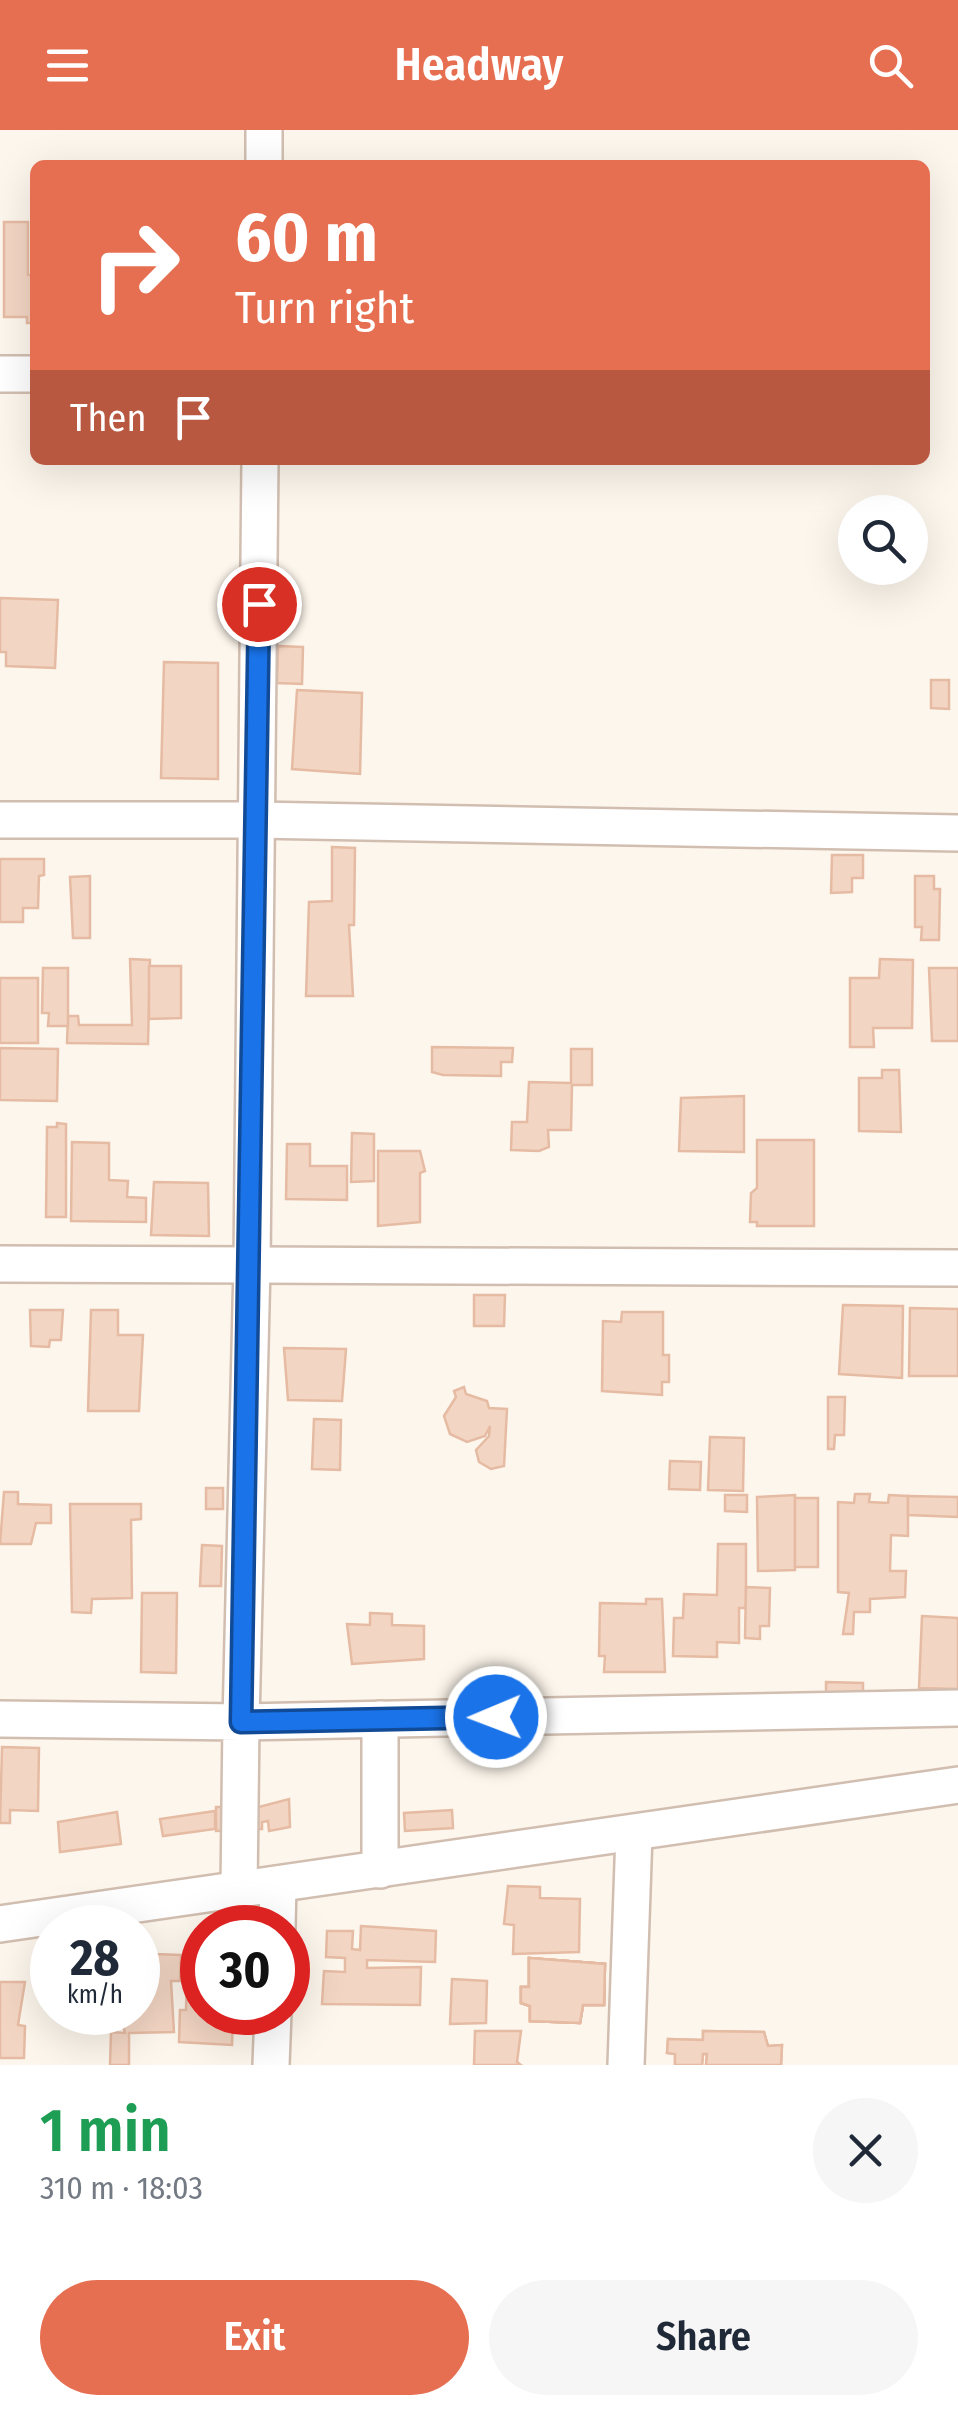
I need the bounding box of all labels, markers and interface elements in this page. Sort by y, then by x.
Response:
icon: menu [40,38,95,93]
text: Headway [395,38,563,92]
icon: search [863,38,918,93]
text: 60 m [235,196,378,280]
icon: right [70,200,200,330]
text: Turn right [235,281,414,335]
icon: arrive [166,390,221,445]
text: Then [70,395,146,441]
map controls [838,495,928,585]
button: search [838,495,928,585]
pin [217,562,302,647]
icon: arrive [232,577,287,632]
position arrow [444,1665,548,1769]
speed limit sign: 30 [180,1905,310,2035]
text: 28 [70,1928,120,1988]
text: km/h [67,1980,123,2010]
text: 1 min [40,2095,171,2167]
button: close [813,2098,918,2203]
text: 310 m · 18:03 [40,2169,203,2207]
button: Exit [40,2280,469,2395]
button: Share [489,2280,918,2395]

